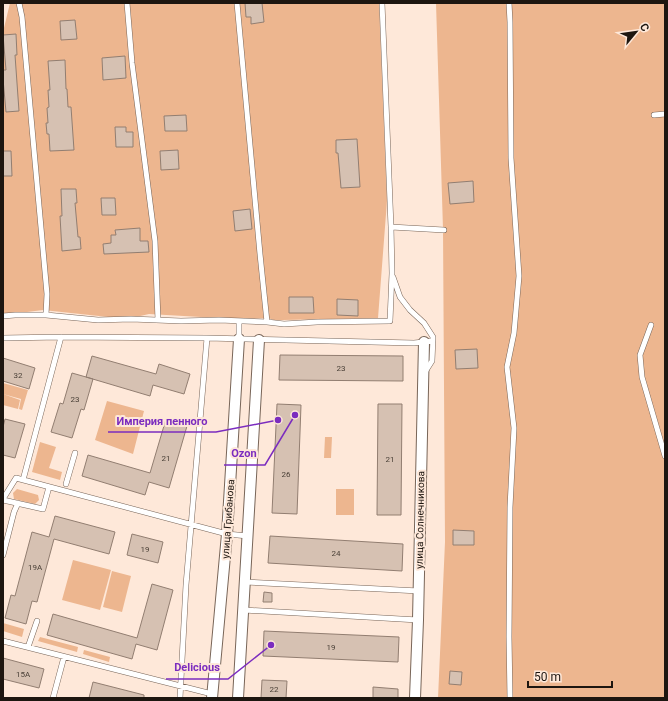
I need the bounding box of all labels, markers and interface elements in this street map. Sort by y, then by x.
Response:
north arrow [616,12,656,52]
text: С [637,21,652,34]
house number: 23 [337,364,346,373]
house number: 32 [14,371,23,380]
house number: 23 [71,395,80,404]
callout: Империя пенного [108,409,216,432]
text: Империя пенного [116,415,208,428]
callout: Ozon [224,442,265,465]
text: Ozon [231,447,257,460]
house number: 21 [162,454,171,463]
house number: 21 [386,455,395,464]
house number: 26 [282,470,291,479]
street label: улица Солнечникова [414,471,426,569]
street label: улица Грибанова [220,479,236,559]
house number: 19 [141,545,150,554]
house number: 24 [332,549,341,558]
house number: 19А [28,563,43,572]
house number: 19 [327,643,336,652]
callout: Delicious [166,656,228,679]
text: Delicious [174,661,220,674]
scale bar [528,663,612,689]
house number: 15А [16,670,31,679]
text: 50 m [534,670,561,684]
house number: 22 [270,685,279,694]

